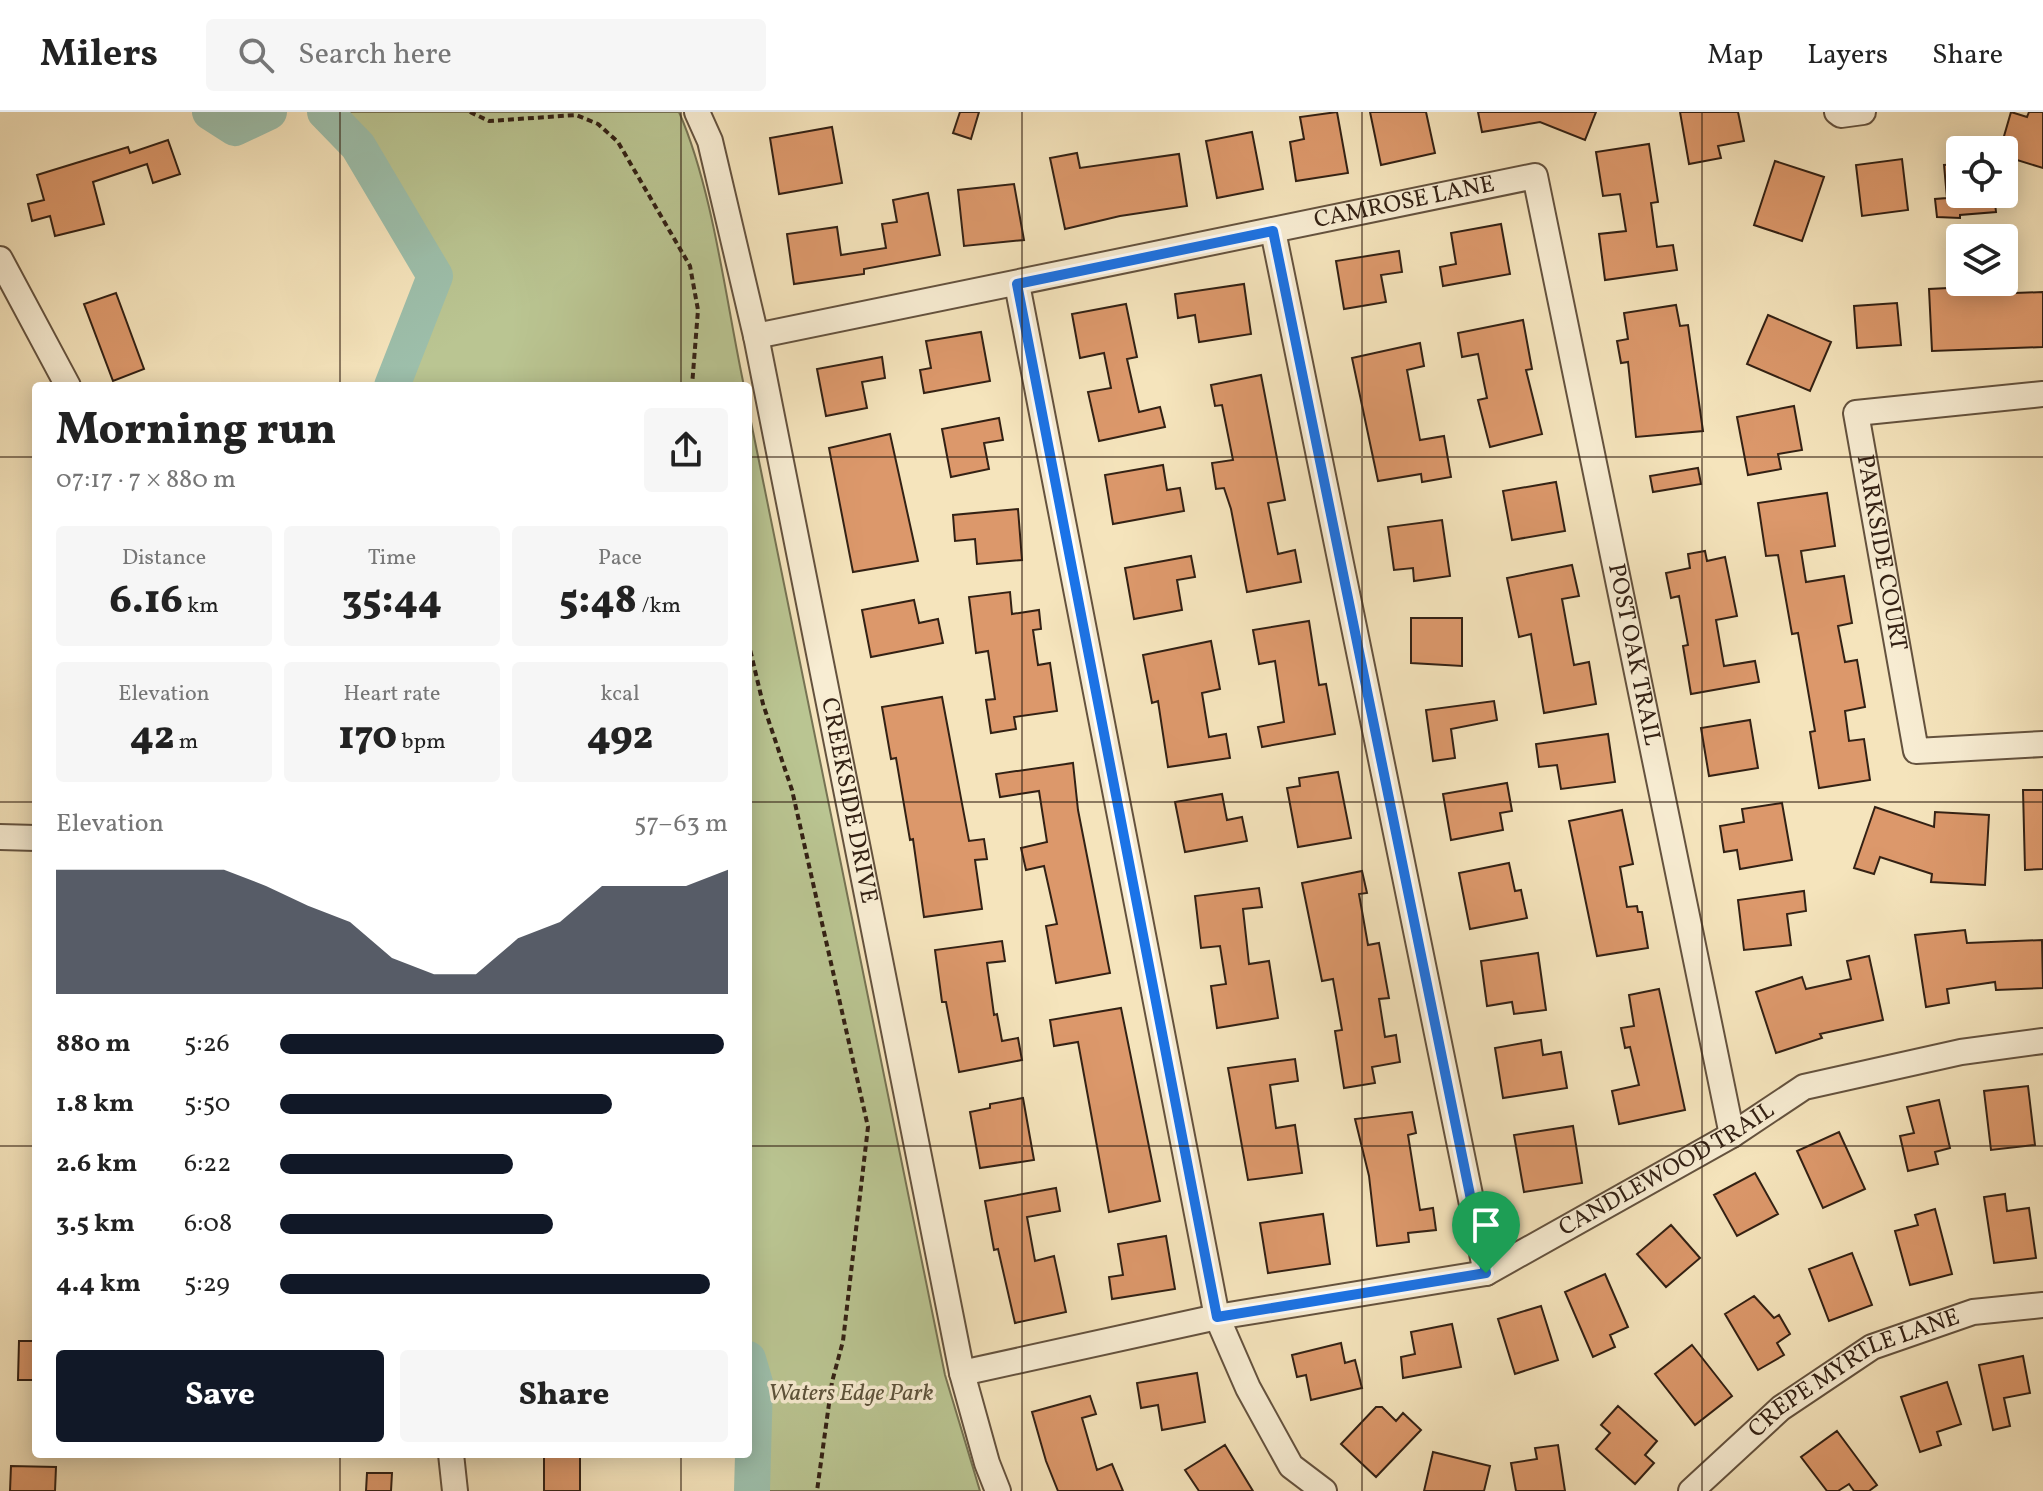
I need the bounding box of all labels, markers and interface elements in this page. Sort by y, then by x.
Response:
search box [206,19,766,91]
text: Milers [40,29,158,82]
icon: search [234,33,278,77]
text: Search here [298,34,452,76]
text: Map [1707,36,1763,75]
text: Layers [1807,36,1888,75]
text: Share [1932,36,2003,75]
map controls [1946,136,2018,296]
button: locate [1946,136,2018,208]
street label: CAMROSE LANE [1311,168,1498,238]
button: layers [1946,224,2018,296]
text: Morning run [56,401,336,462]
button: share [644,408,728,492]
street label: PARKSIDE COURT [1847,452,1915,654]
text: 07:17 · 7 × 880 m [56,462,236,498]
text: Distance [122,543,206,574]
text: Time [368,543,416,574]
text: Pace [598,543,642,574]
street label: POST OAK TRAIL [1598,561,1669,749]
text: 6.16 [109,574,183,630]
text: 35:44 [342,574,442,630]
text: 5:48 [559,574,637,630]
text: km [183,591,219,622]
text: /km [637,591,681,622]
text: Elevation [118,679,210,710]
text: Heart rate [343,679,441,710]
text: kcal [600,679,640,710]
street label: CREEKSIDE DRIVE [811,695,885,907]
text: 42 [130,710,174,766]
text: 170 [338,710,397,766]
text: 492 [587,710,653,766]
text: m [174,727,198,758]
text: bpm [397,727,446,758]
text: Elevation [56,806,164,842]
text: 57–63 m [634,806,728,842]
text: 880 m [56,1026,131,1062]
text: 5:26 [184,1026,230,1062]
text: 1.8 km [56,1086,134,1122]
text: 5:50 [184,1086,230,1122]
street label: CANDLEWOOD TRAIL [1553,1094,1782,1246]
text: 2.6 km [56,1146,137,1182]
text: 6:22 [184,1146,231,1182]
pin [1452,1191,1520,1273]
icon: arrive [1464,1203,1508,1247]
text: 3.5 km [56,1206,135,1242]
text: 6:08 [184,1206,232,1242]
text: 4.4 km [56,1266,141,1302]
text: 5:29 [184,1266,230,1302]
street label: CREPE MYRTLE LANE [1741,1301,1965,1447]
button: Save [56,1350,384,1442]
button: Share [400,1350,728,1442]
park label: Waters Edge Park [768,1377,934,1411]

